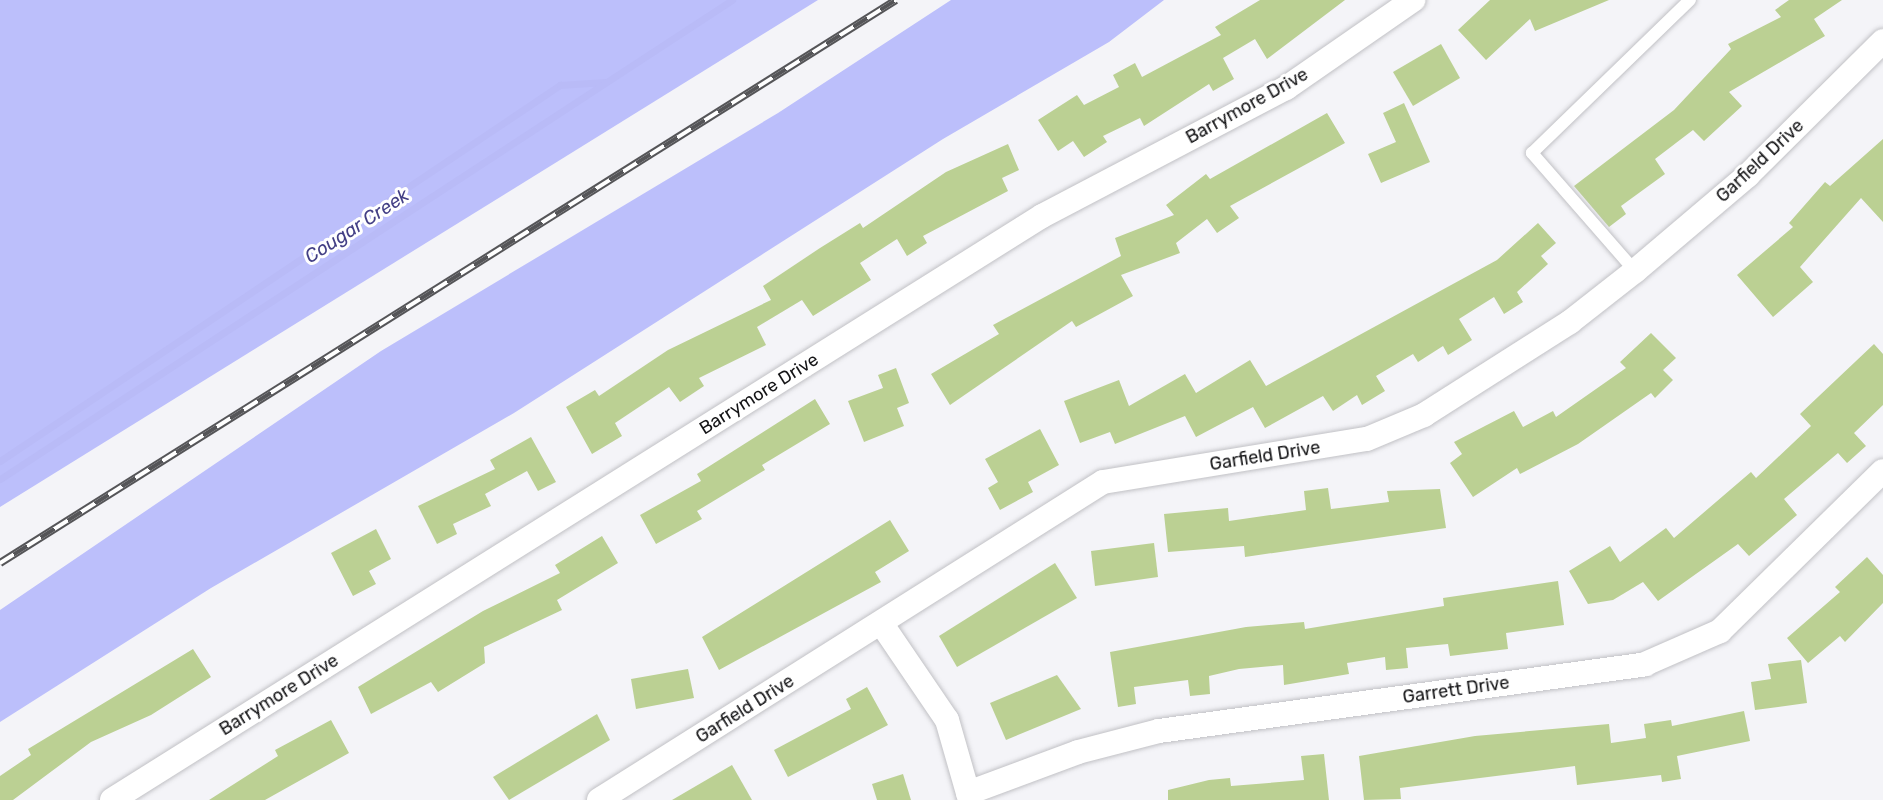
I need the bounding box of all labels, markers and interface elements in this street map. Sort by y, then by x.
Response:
street label: Barrymore Drive [1182,63,1312,149]
street label: Garfield Drive [1712,115,1808,207]
water label: Cougar Creek [300,184,414,268]
street label: Barrymore Drive [695,349,823,439]
street label: Garfield Drive [1208,437,1322,475]
street label: Barrymore Drive [215,650,343,740]
street label: Garfield Drive [692,670,798,748]
street label: Garrett Drive [1401,672,1511,708]

